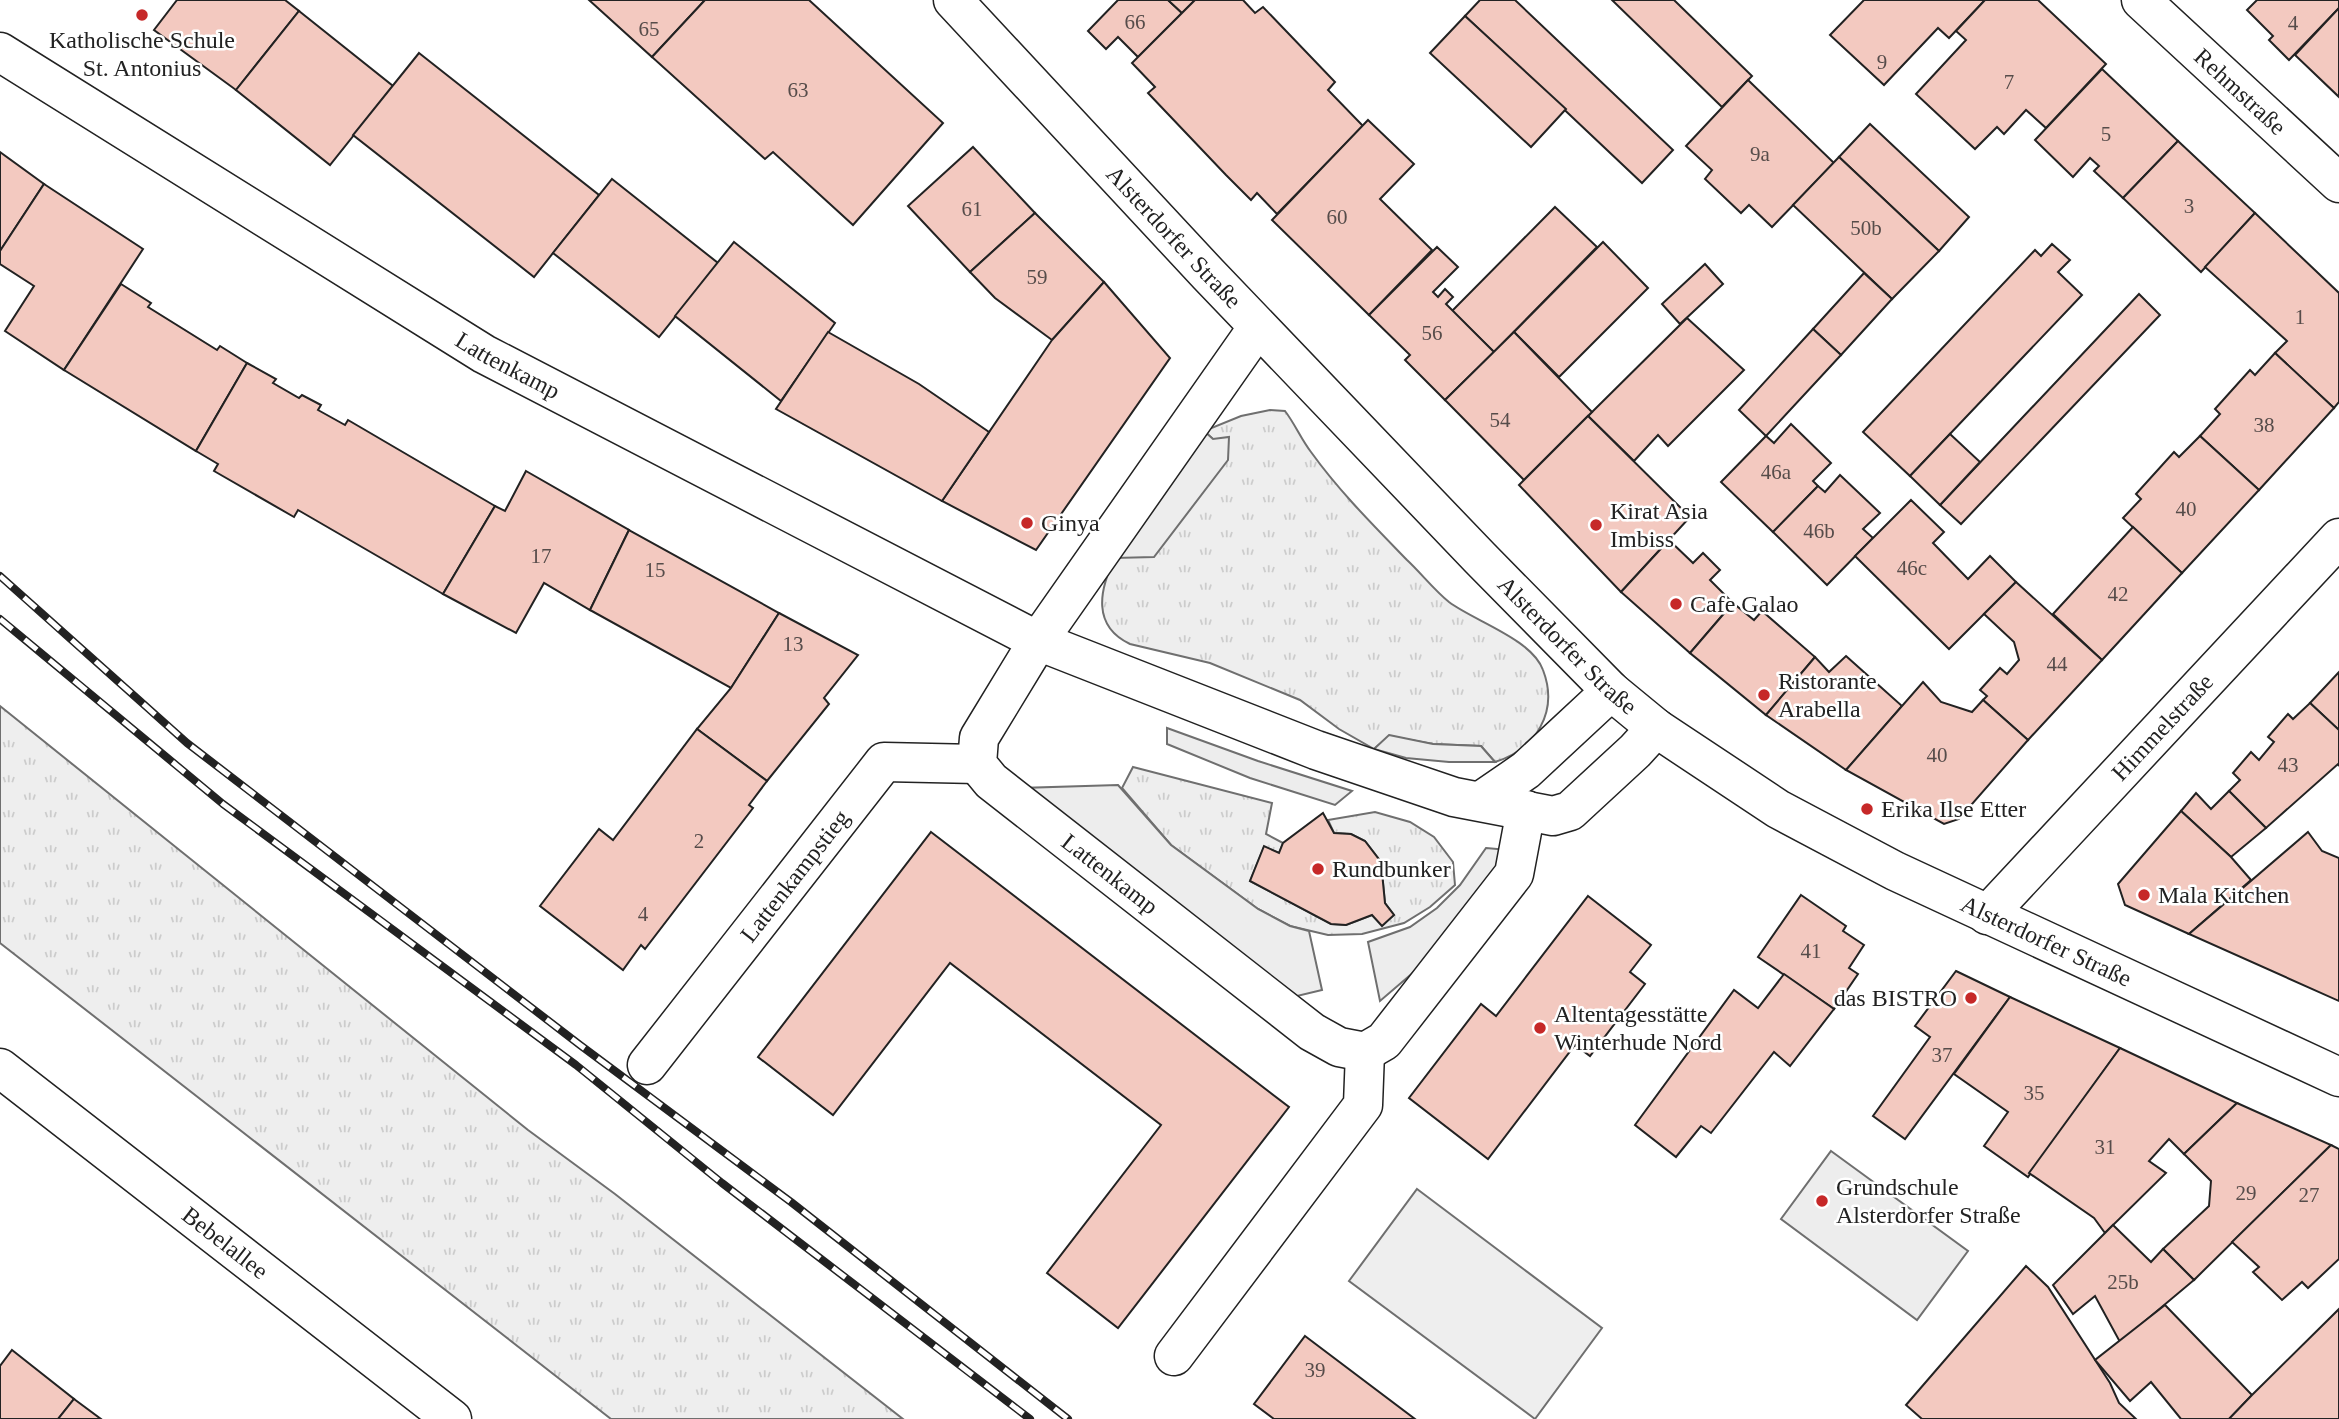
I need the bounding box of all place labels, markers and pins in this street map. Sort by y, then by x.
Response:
marker: Katholische Schule St. Antonius [134,7,150,23]
place label: Katholische Schule St. Antonius [49,27,235,81]
place label: Kirat Asia Imbiss [1610,498,1708,552]
place label: Ginya [1041,510,1100,536]
marker: Ginya [1019,515,1035,531]
marker: Kirat Asia Imbiss [1588,517,1604,533]
place label: Cafe Galao [1690,591,1799,617]
marker: Cafe Galao [1668,596,1684,612]
place label: Ristorante Arabella [1778,668,1877,722]
marker: Ristorante Arabella [1756,687,1772,703]
place label: Erika Ilse Etter [1881,796,2026,822]
marker: Erika Ilse Etter [1859,801,1875,817]
place label: Rundbunker [1332,856,1451,882]
marker: Rundbunker [1310,861,1326,877]
place label: Mala Kitchen [2158,882,2289,908]
marker: Mala Kitchen [2136,887,2152,903]
place label: das BISTRO [1834,985,1957,1011]
marker: das BISTRO [1963,990,1979,1006]
place label: Altentagesstätte Winterhude Nord [1554,1001,1722,1055]
marker: Altentagesstätte Winterhude Nord [1532,1020,1548,1036]
place label: Grundschule Alsterdorfer Straße [1836,1174,2021,1228]
marker: Grundschule Alsterdorfer Straße [1814,1193,1830,1209]

